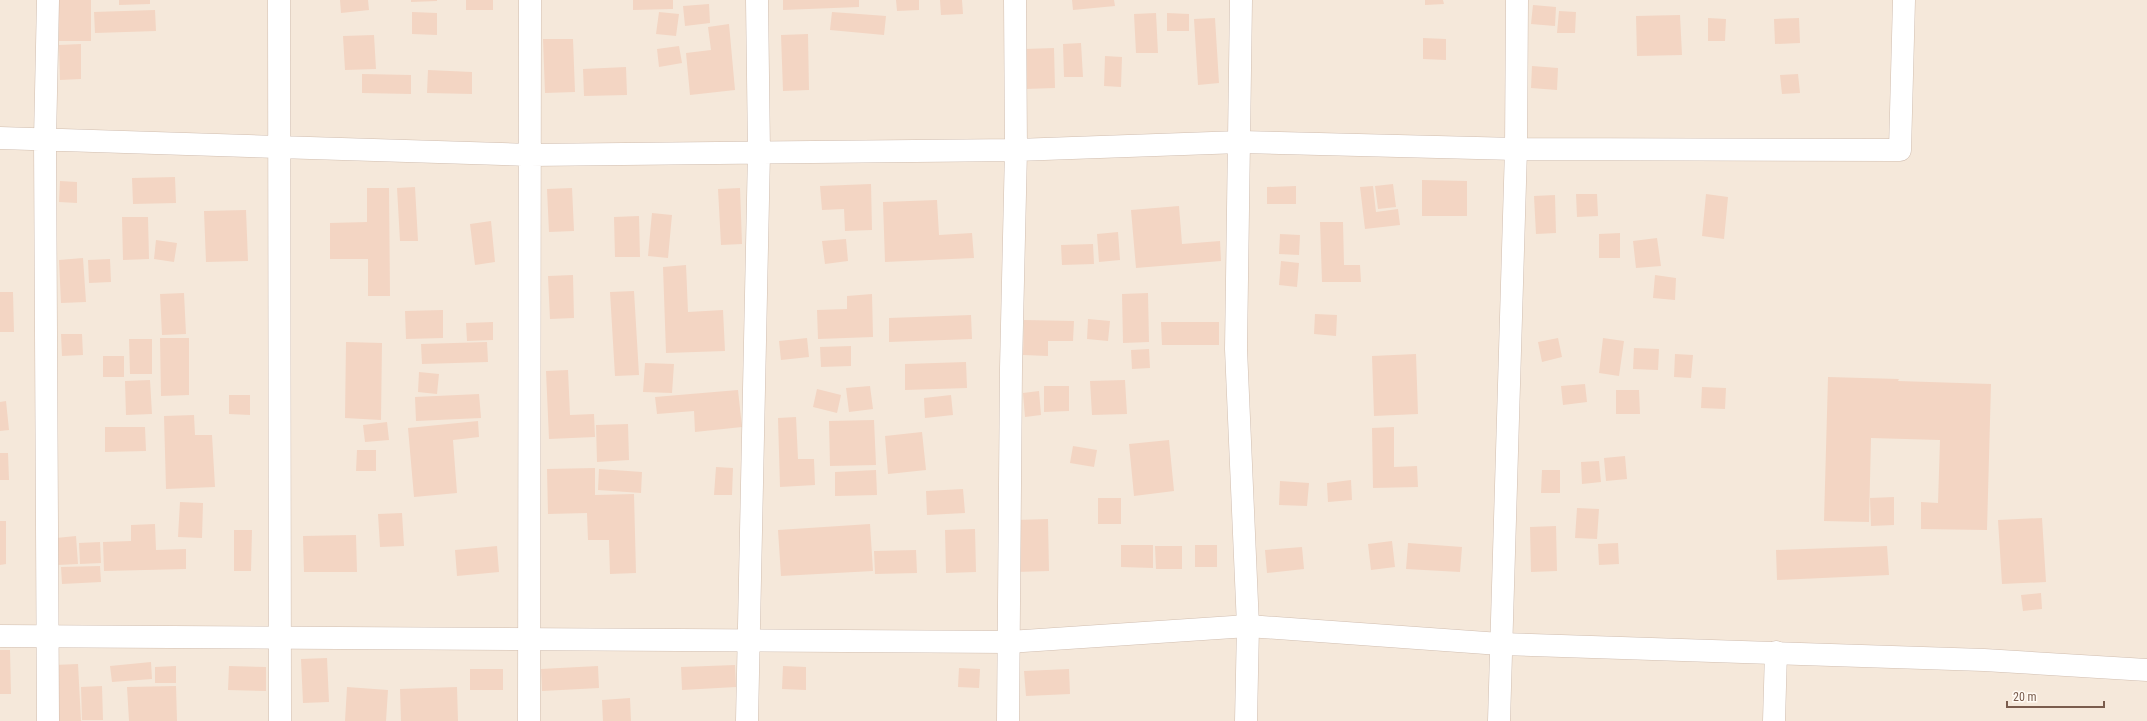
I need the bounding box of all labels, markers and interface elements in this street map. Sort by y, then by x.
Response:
scale bar [2007,683,2104,709]
text: 20 m [2013,690,2037,704]

